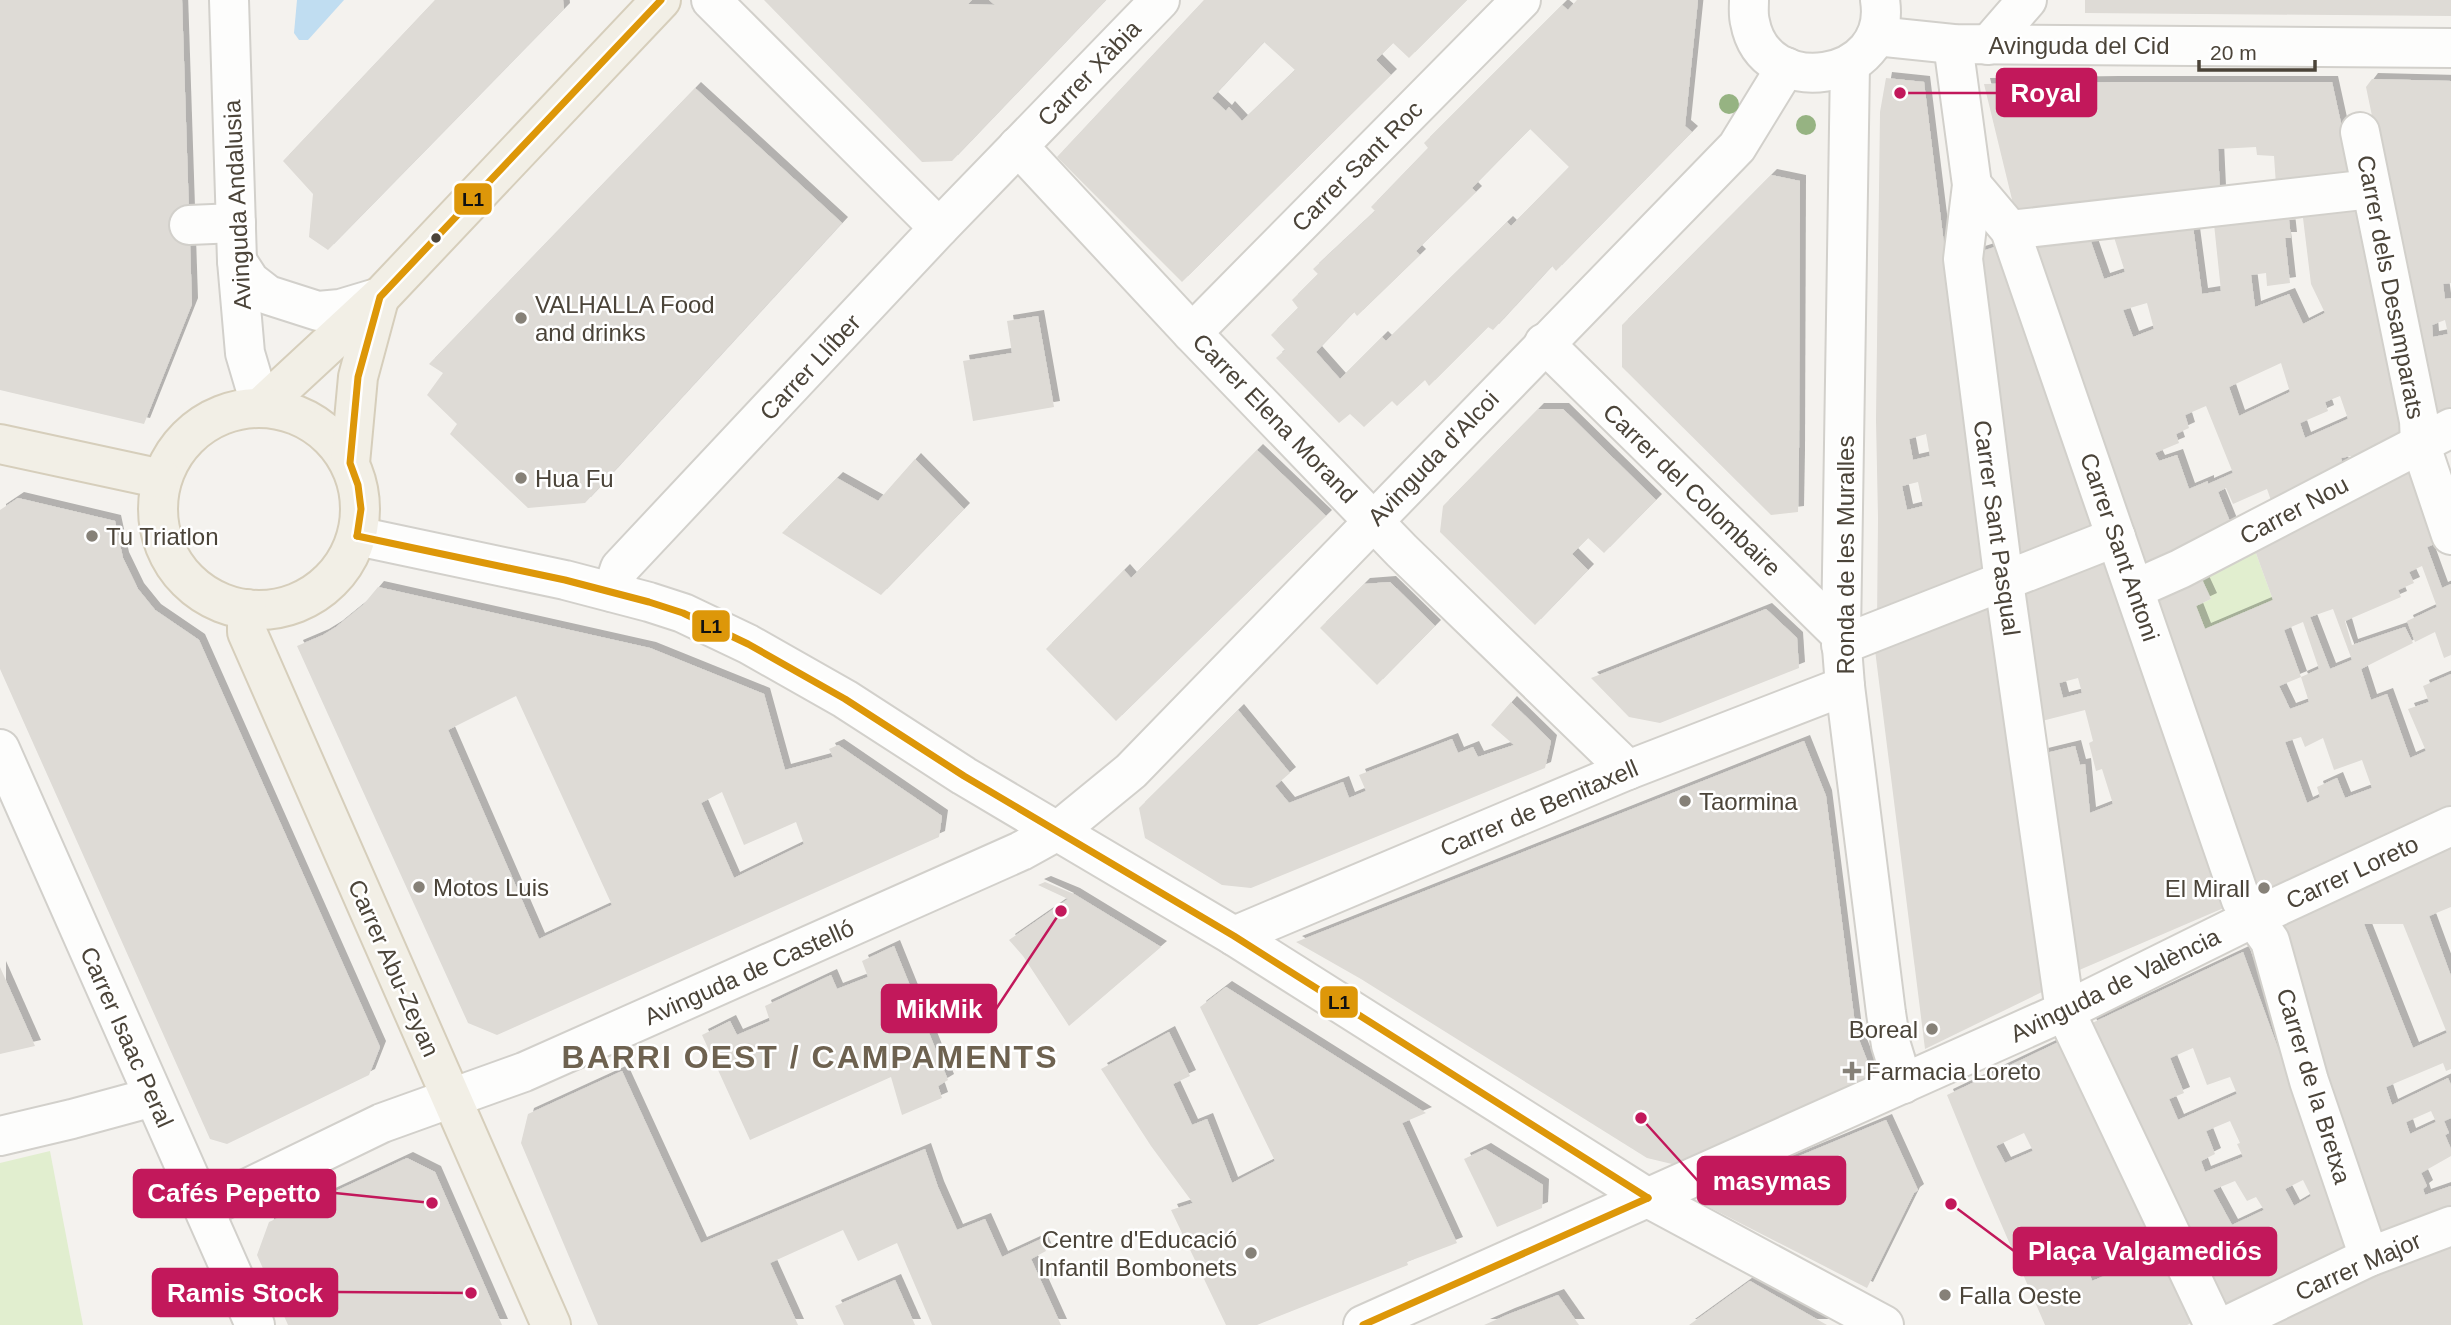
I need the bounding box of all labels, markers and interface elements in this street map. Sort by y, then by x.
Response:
street label: Carrer Xàbia [1032,14,1146,131]
scale bar [2199,28,2314,72]
street label: Avinguda del Cid [1988,32,2170,59]
text: 20 m [2210,41,2257,64]
callout: Royal [1997,69,2096,116]
text: Royal [2011,78,2081,108]
street label: Carrer Sant Roc [1286,95,1428,237]
street label: Avinguda Andalusia [218,99,256,311]
street label: Carrer dels Desamparats [2352,153,2430,421]
line badge: L1 [453,182,493,216]
text: L1 [462,189,485,210]
unlabelled marker [429,231,443,245]
place label: VALHALLA Food and drinks [535,291,715,346]
street label: Carrer Llíber [754,309,866,425]
marker: VALHALLA Food and drinks [513,310,529,326]
street label: Carrer Elena Morand [1187,328,1363,508]
street label: Avinguda d'Alcoi [1362,385,1504,531]
street label: Carrer del Colombaire [1598,398,1786,582]
street label: Carrer Sant Pasqual [1968,418,2026,638]
street label: Ronda de les Muralles [1832,436,1859,674]
street label: Carrer Sant Antoni [2075,449,2165,645]
place label: Hua Fu [535,465,614,492]
marker: Hua Fu [513,470,529,486]
street label: Carrer Nou [2235,470,2353,550]
place label: Tu Triatlon [106,523,219,550]
marker: Tu Triatlon [84,528,100,544]
line badge: L1 [691,609,731,643]
text: L1 [700,616,723,637]
street label: Carrer de Benitaxell [1436,754,1642,862]
place label: Taormina [1699,788,1798,815]
marker: Taormina [1677,793,1693,809]
street label: Carrer Loreto [2282,830,2422,914]
place label: Motos Luis [433,874,549,901]
street label: Carrer Abu-Zeyan [343,875,445,1061]
place label: El Mirall [2165,875,2250,902]
marker: Motos Luis [411,879,427,895]
marker: El Mirall [2256,880,2272,896]
street label: Avinguda de Castelló [640,914,858,1030]
street label: Avinguda de València [2006,922,2225,1048]
street label: Carrer Isaac Peral [75,943,179,1131]
callout: MikMik [882,985,996,1032]
line badge: L1 [1319,985,1359,1019]
street label: Carrer de la Bretxa [2271,985,2357,1188]
text: L1 [1328,992,1351,1013]
text: MikMik [896,994,983,1024]
place label: Boreal [1849,1016,1918,1043]
marker: Boreal [1924,1021,1940,1037]
district label: BARRI OEST / CAMPAMENTS [562,1039,1058,1075]
place label: Farmacia Loreto [1866,1058,2041,1085]
marker: Farmacia Loreto [1844,1063,1860,1079]
callout: masymas [1698,1157,1845,1204]
text: masymas [1713,1166,1831,1196]
callout: Cafés Pepetto [134,1170,335,1217]
text: Cafés Pepetto [147,1178,321,1208]
place label: Centre d'Educació Infantil Bombonets [1038,1226,1237,1281]
street label: Carrer Major [2291,1226,2425,1306]
callout: Plaça Valgamediós [2014,1228,2276,1275]
text: Plaça Valgamediós [2028,1236,2262,1266]
marker: Centre d'Educació Infantil Bombonets [1243,1245,1259,1261]
callout: Ramis Stock [153,1269,337,1316]
text: Ramis Stock [167,1278,324,1308]
place label: Falla Oeste [1959,1282,2082,1309]
marker: Falla Oeste [1937,1287,1953,1303]

